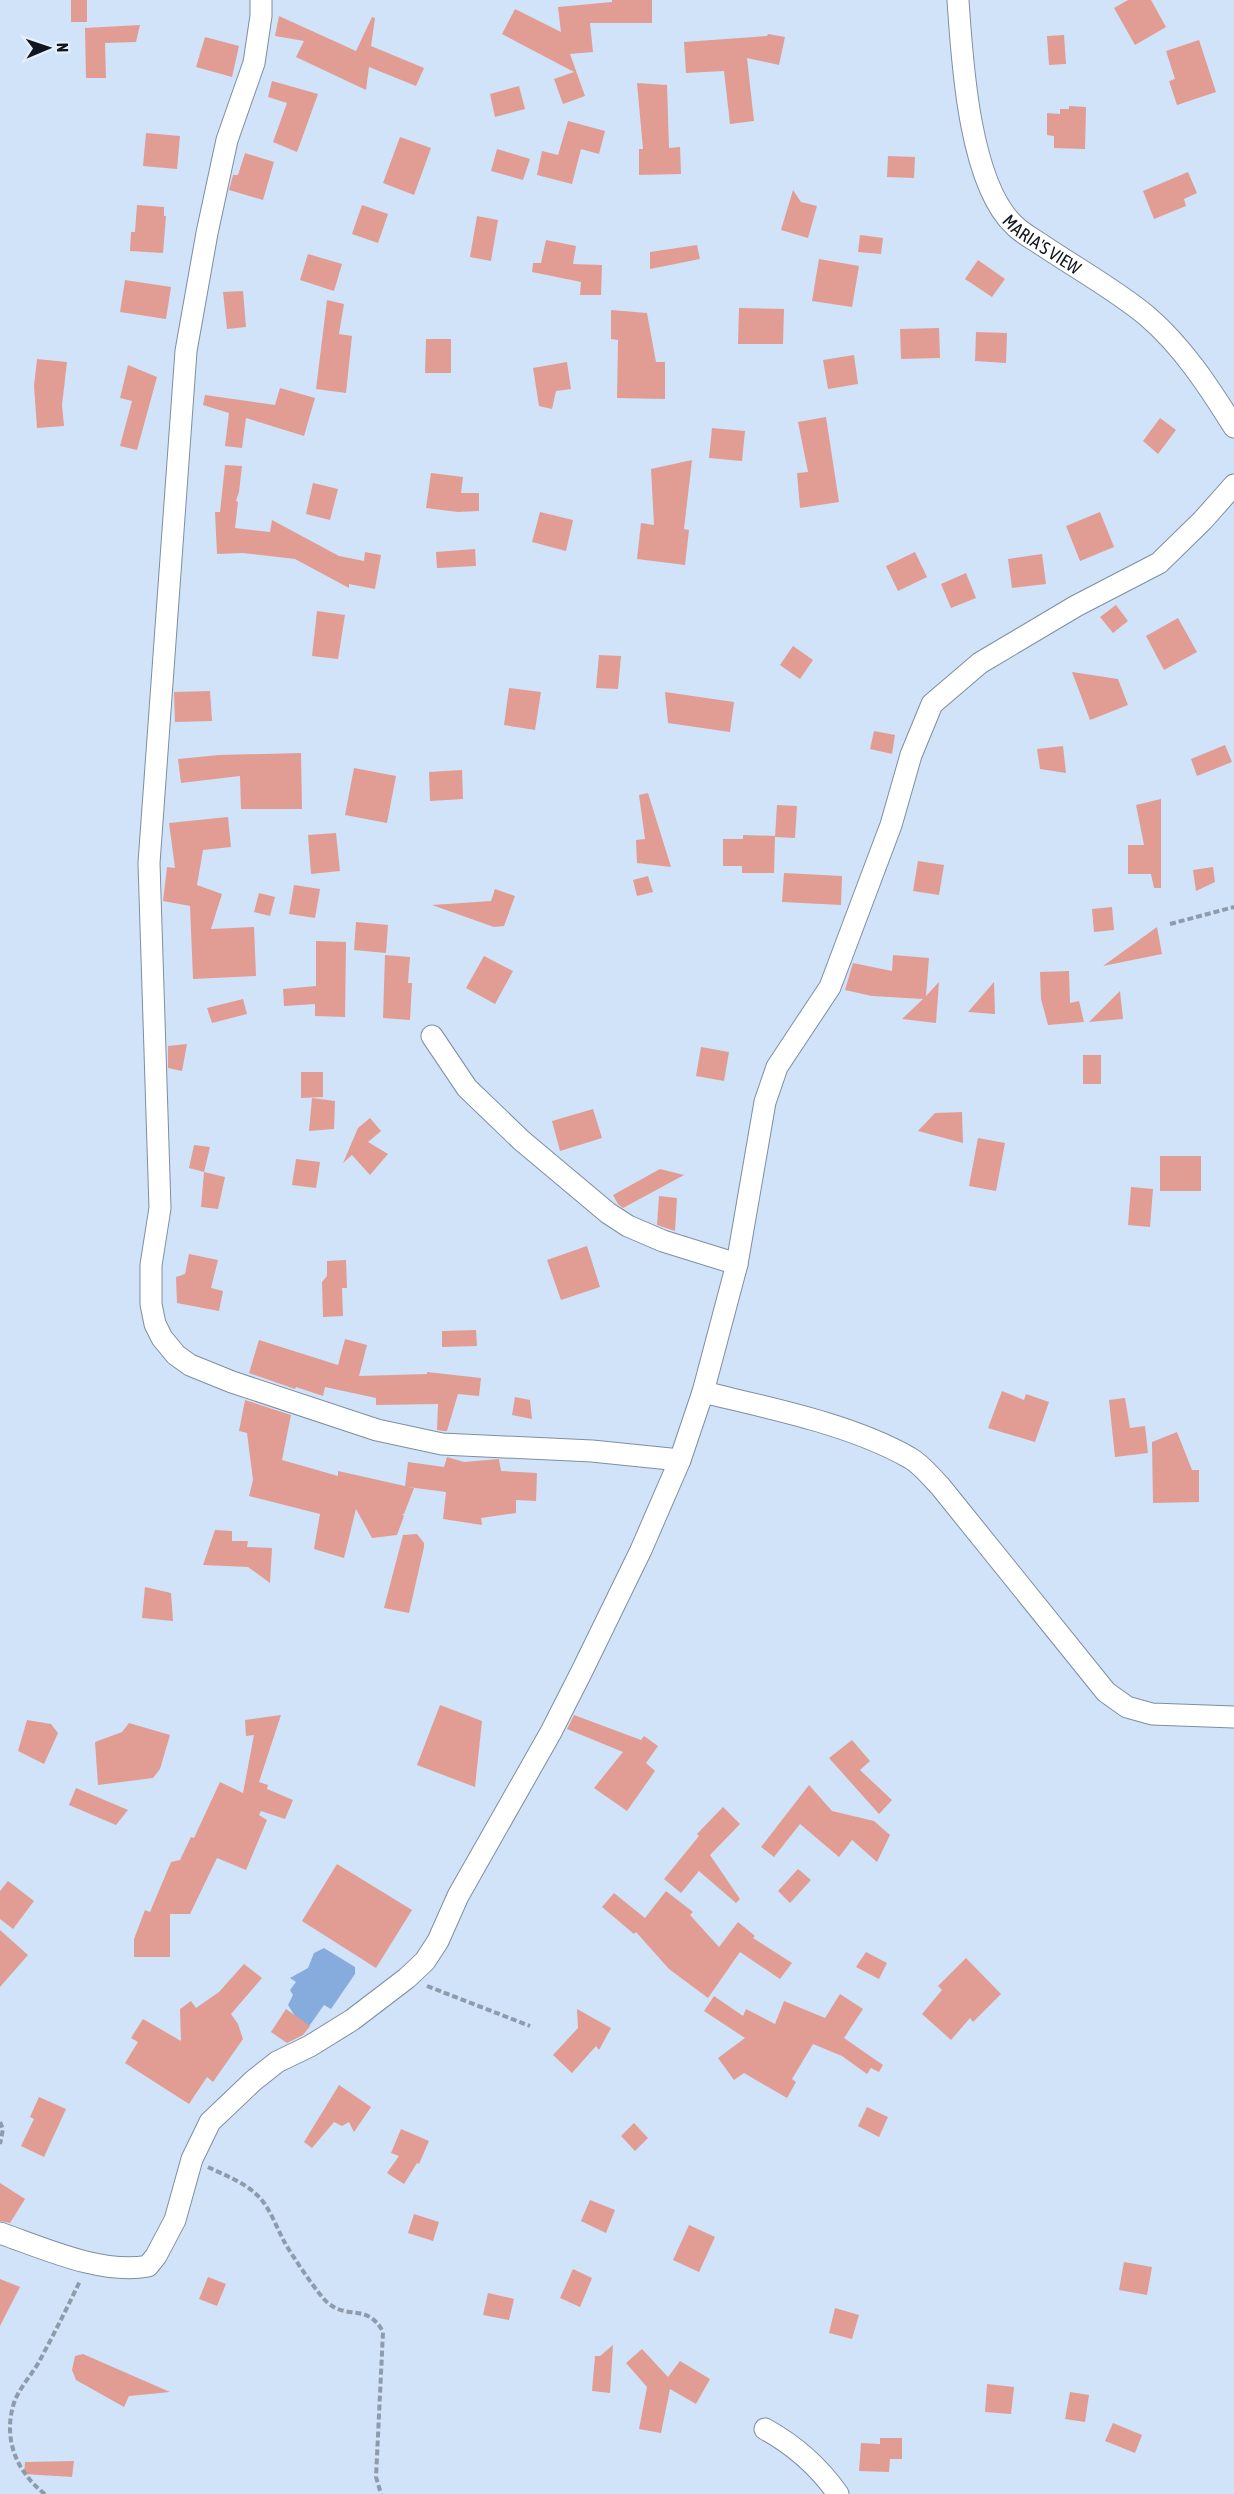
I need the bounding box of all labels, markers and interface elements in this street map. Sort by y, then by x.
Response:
north arrow [18,18,78,78]
text: N [54,42,72,53]
street label: MARIA'S VIEW [999,210,1085,278]

